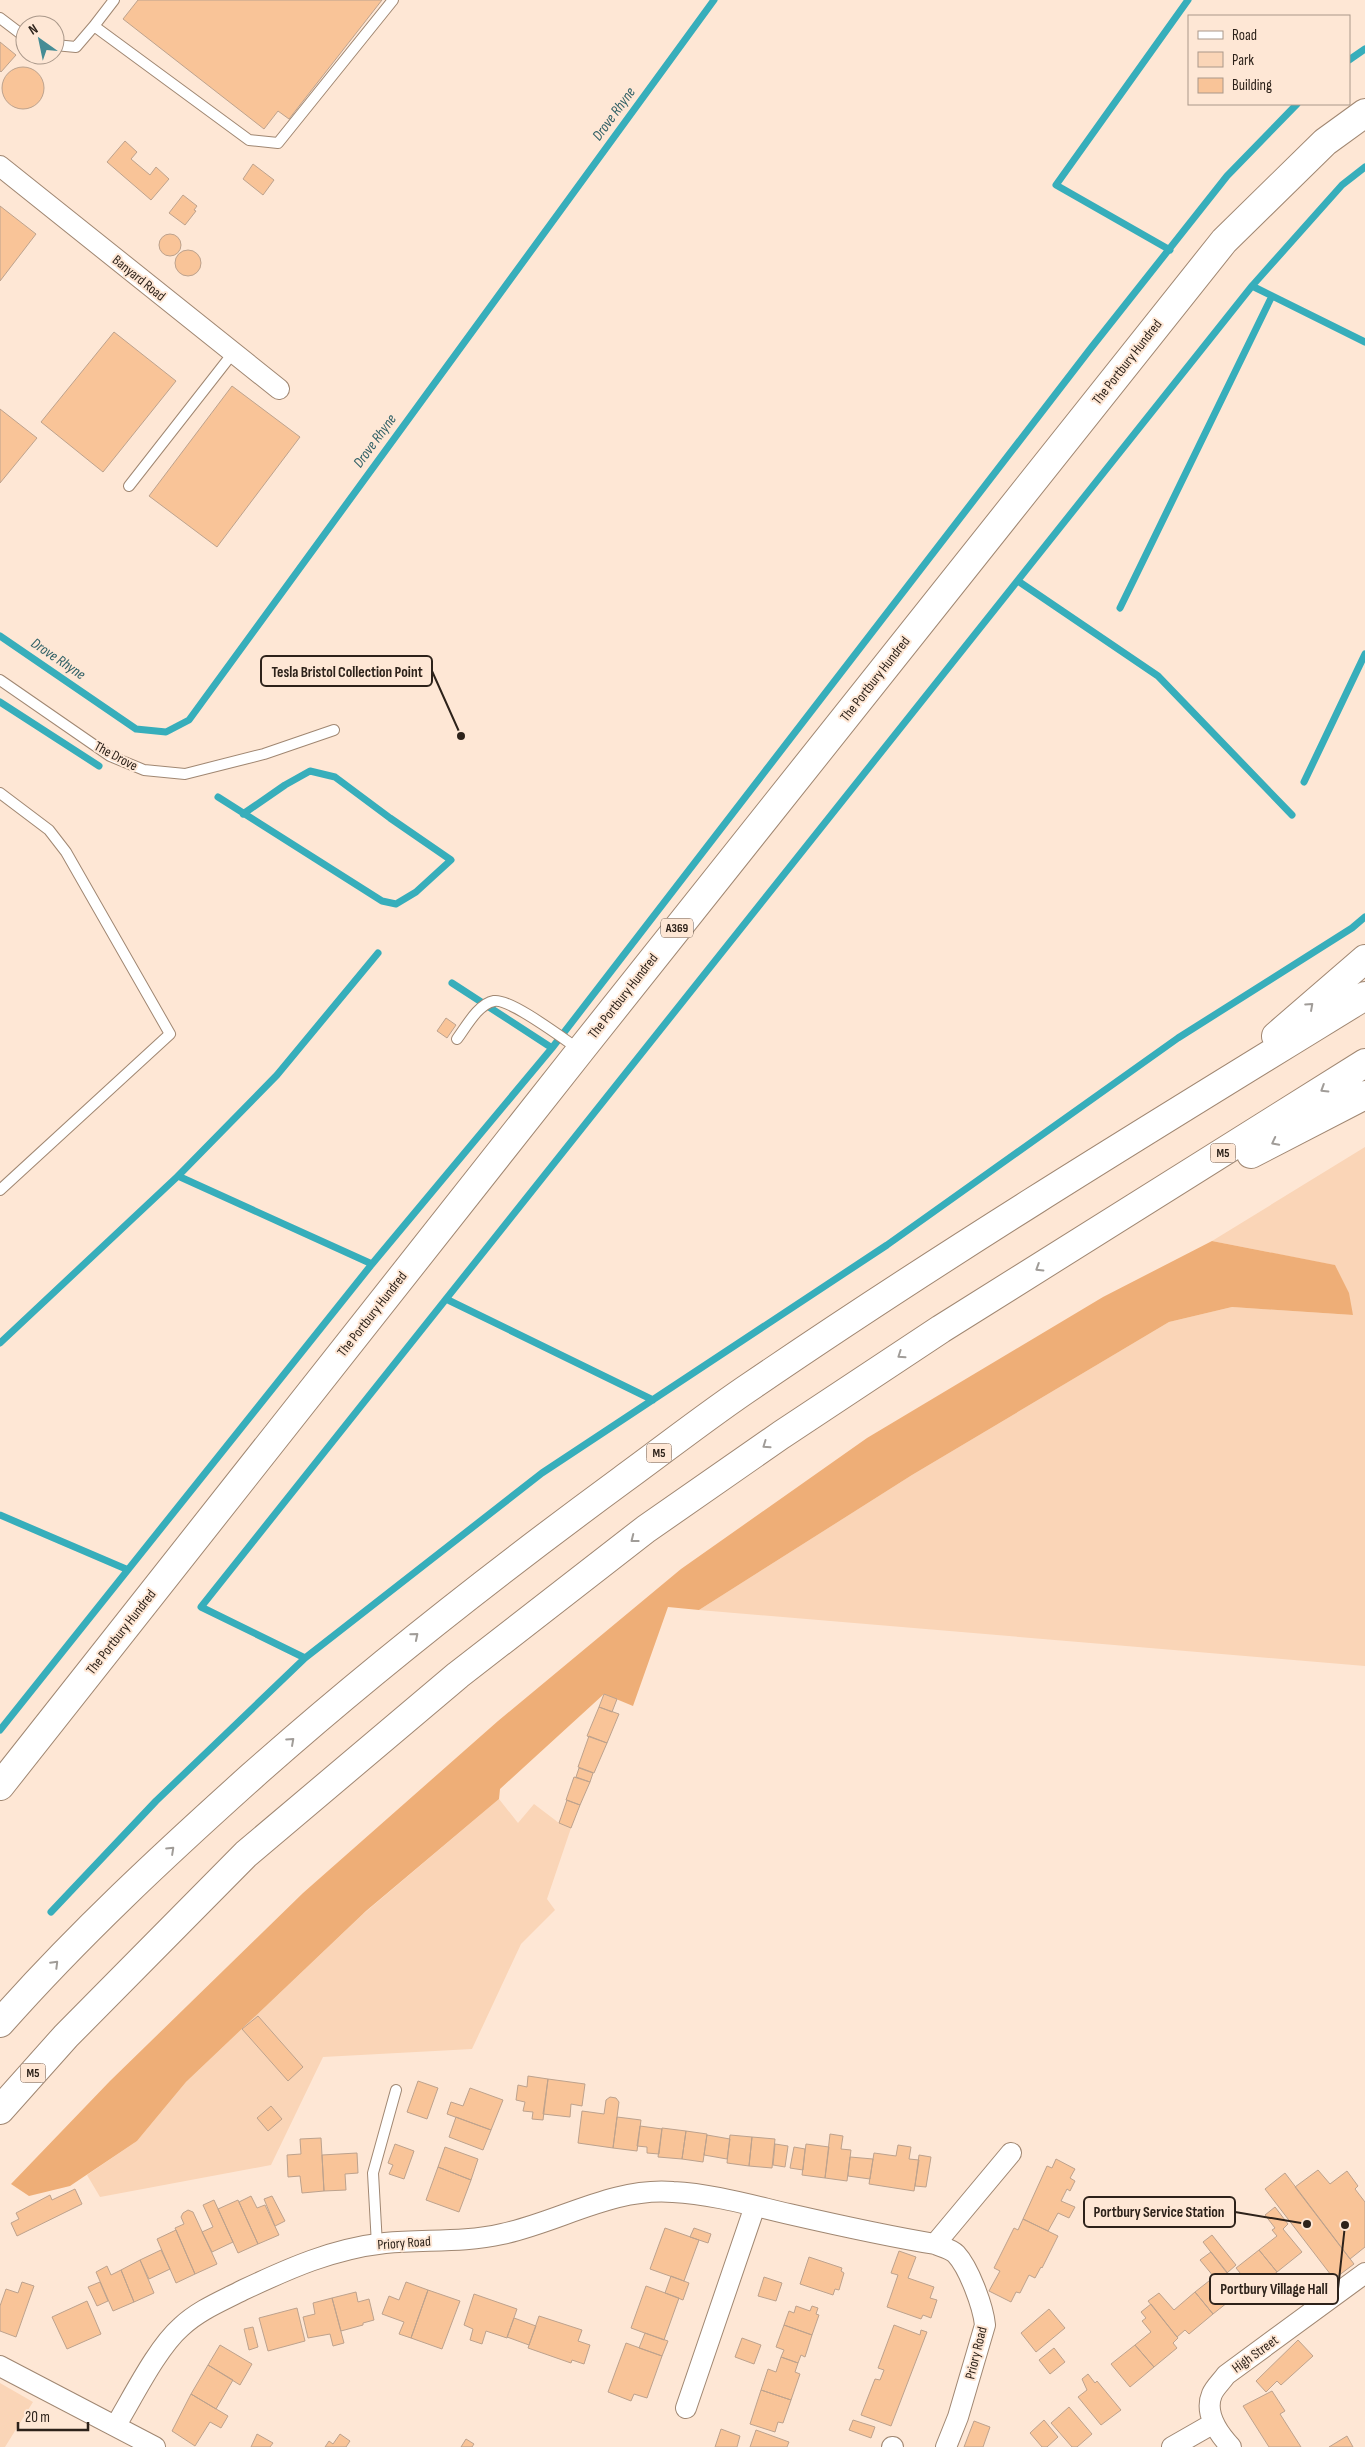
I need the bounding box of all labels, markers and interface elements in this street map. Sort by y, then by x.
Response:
north arrow [15,15,65,65]
legend [1188,15,1350,105]
text: N [25,20,41,39]
text: Road [1232,26,1257,45]
text: Park [1232,51,1254,70]
text: Building [1232,76,1272,95]
water label: Drove Rhyne [588,83,640,145]
street label: Banyard Road [109,251,169,305]
street label: The Portbury Hundred [1089,316,1166,408]
water label: Drove Rhyne [349,410,401,472]
street label: The Portbury Hundred [837,633,914,725]
water label: Drove Rhyne [27,634,89,684]
callout: Tesla Bristol Collection Point [261,656,432,686]
text: Tesla Bristol Collection Point [271,663,423,682]
street label: The Drove [91,738,141,774]
road number: A369 [661,918,693,938]
street label: The Portbury Hundred [585,950,662,1042]
one-way arrow [1304,1003,1313,1012]
one-way arrow [1320,1083,1329,1093]
one-way arrow [1271,1136,1280,1146]
road number: M5 [1210,1144,1236,1162]
one-way arrow [1035,1262,1045,1271]
street label: The Portbury Hundred [334,1268,411,1360]
one-way arrow [898,1348,907,1358]
one-way arrow [763,1439,772,1448]
road number: M5 [646,1444,672,1462]
one-way arrow [631,1533,640,1541]
street label: The Portbury Hundred [83,1586,160,1678]
one-way arrow [410,1633,419,1642]
one-way arrow [286,1738,295,1747]
one-way arrow [165,1847,174,1856]
one-way arrow [49,1961,58,1970]
road number: M5 [20,2064,46,2082]
callout: Portbury Service Station [1084,2197,1235,2227]
text: Portbury Service Station [1094,2203,1224,2222]
street label: Priory Road [377,2233,431,2253]
callout: Portbury Village Hall [1210,2274,1338,2304]
text: Portbury Village Hall [1220,2280,1328,2299]
street label: Priory Road [961,2325,991,2381]
street label: High Street [1229,2332,1281,2376]
scale bar [18,2400,88,2432]
text: 20 m [25,2408,50,2427]

